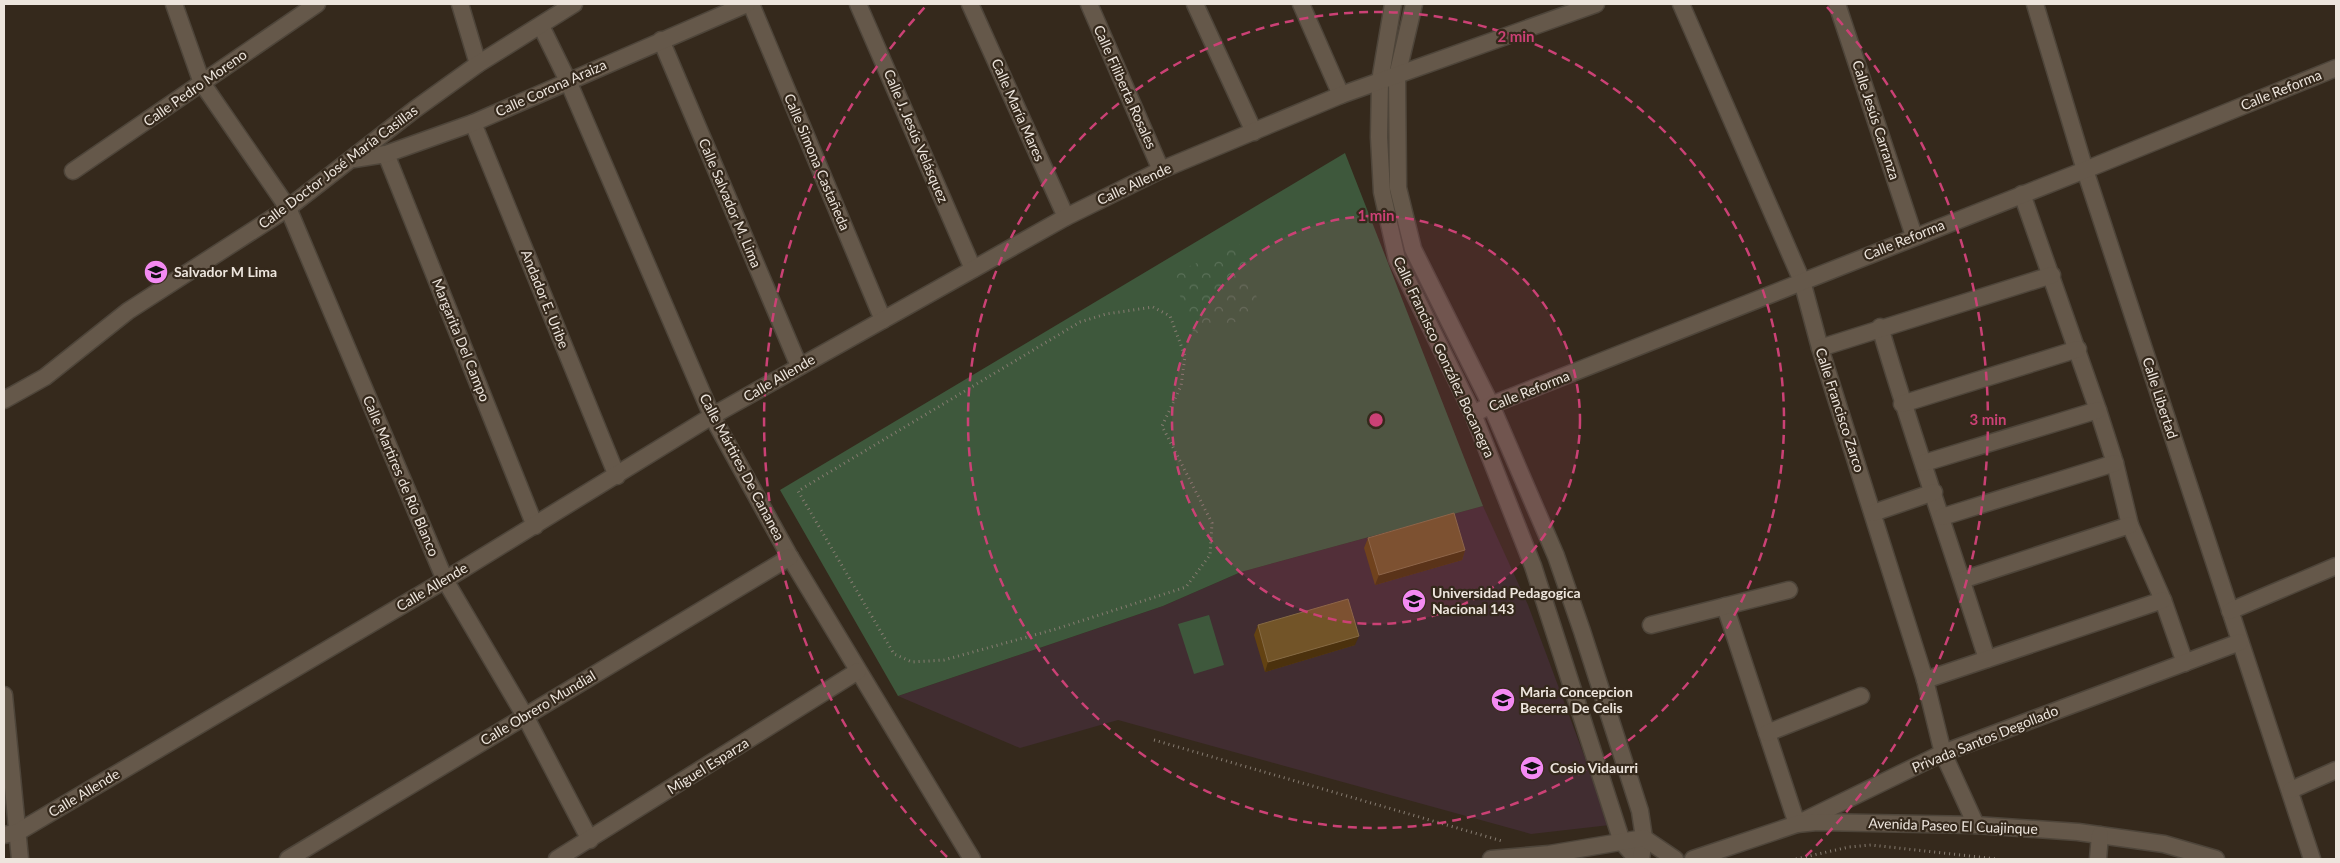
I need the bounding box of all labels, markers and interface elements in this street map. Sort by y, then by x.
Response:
street label: Calle Filiberta Rosales [1090,22,1160,151]
text: 2 min [1497,27,1535,45]
street label: Calle Pedro Moreno [140,46,250,130]
street label: Calle Corona Araiza [493,55,609,120]
street label: Calle María Mares [988,56,1049,164]
street label: Calle Jesús Carranza [1849,58,1904,182]
street label: Calle Reforma [2238,66,2324,113]
street label: Calle J. Jesús Velásquez [881,67,952,205]
street label: Calle Simona Castañeda [781,91,854,233]
street label: Calle Doctor José María Casillas [255,101,421,232]
street label: Calle Salvador M. Lima [696,136,765,270]
street label: Calle Allende [1094,159,1174,208]
text: 1 min [1357,206,1395,224]
street label: Calle Reforma [1861,216,1947,263]
street label: Andador E. Uribe [518,247,573,351]
street label: Calle Francisco González Bocanegra [1390,254,1499,460]
school or university icon: Salvador M Lima [143,259,169,285]
place label: Salvador M Lima [174,263,277,280]
street label: Margarita Del Campo [429,276,494,404]
street label: Calle Francisco Zarco [1812,345,1869,474]
street label: Calle Allende [740,350,818,405]
street label: Calle Libertad [2139,355,2182,441]
street label: Calle Reforma [1486,367,1572,414]
street label: Calle Mártires De Cananea [696,390,788,543]
street label: Calle Martires de Río Blanco [360,393,443,559]
text: 3 min [1969,410,2007,428]
centre of rings [1367,411,1385,429]
street label: Calle Allende [393,559,470,614]
place label: Universidad Pedagogica Nacional 143 [1432,584,1580,617]
school or university icon: Universidad Pedagogica Nacional 143 [1401,588,1427,614]
street label: Calle Obrero Mundial [477,666,598,749]
place label: Maria Concepcion Becerra De Celis [1520,683,1633,716]
school or university icon: Maria Concepcion Becerra De Celis [1490,687,1516,713]
street label: Privada Santos Degollado [1909,701,2060,776]
street label: Miguel Esparza [664,734,752,797]
school or university icon: Cosio Vidaurri [1519,755,1545,781]
place label: Cosio Vidaurri [1550,759,1638,776]
street label: Calle Allende [45,765,122,820]
street label: Avenida Paseo El Cuajinque [1868,814,2038,837]

